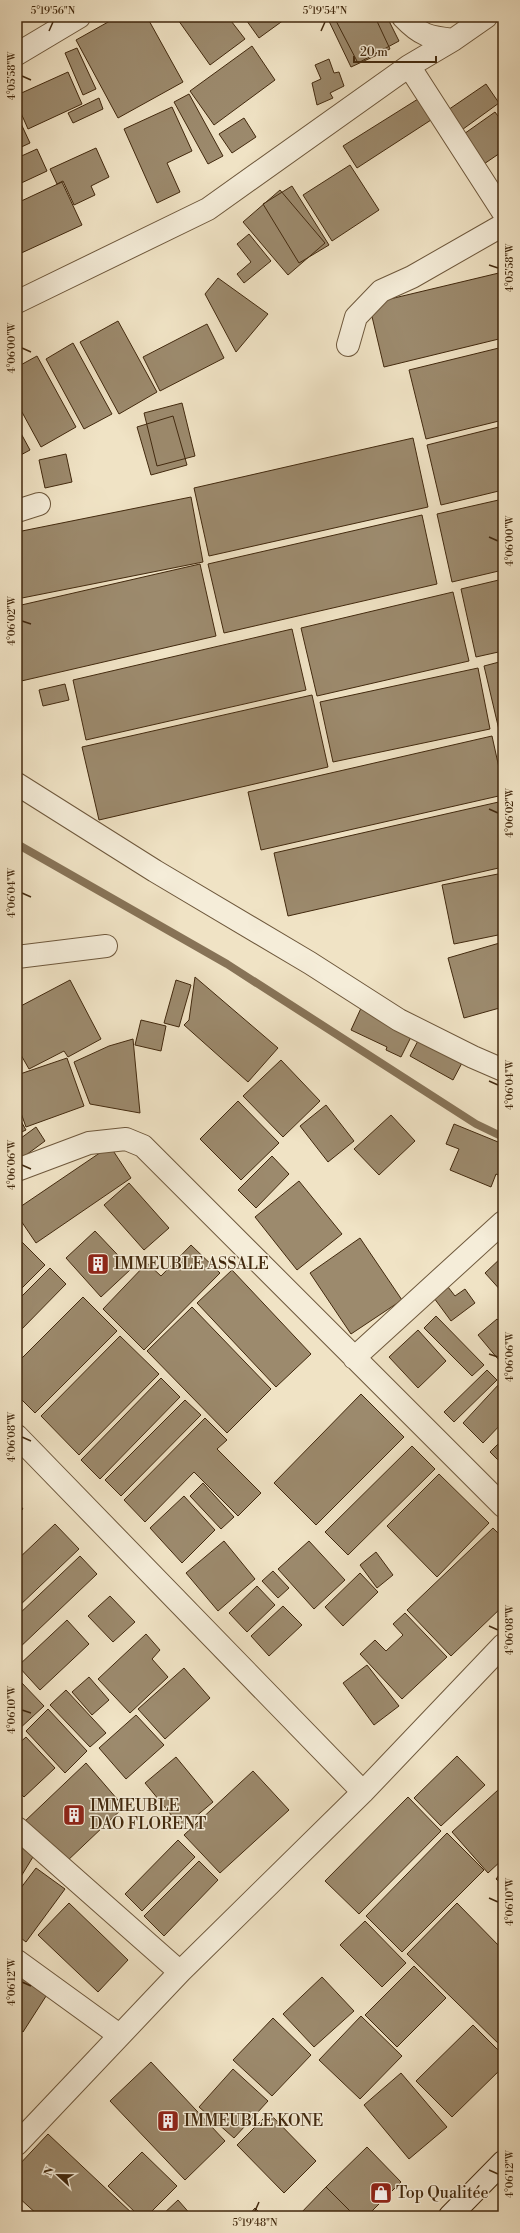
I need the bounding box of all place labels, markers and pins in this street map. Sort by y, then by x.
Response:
building icon: IMMEUBLE ASSALE [85,1251,111,1277]
place label: IMMEUBLE ASSALE [114,1254,269,1274]
place label: IMMEUBLE DAO FLORENT [90,1796,206,1834]
building icon: IMMEUBLE DAO FLORENT [61,1802,87,1828]
building icon: IMMEUBLE KONE [155,2108,181,2134]
place label: IMMEUBLE KONE [184,2111,323,2131]
shop icon: Top Qualitée [368,2180,394,2206]
place label: Top Qualitée [396,2183,489,2203]

